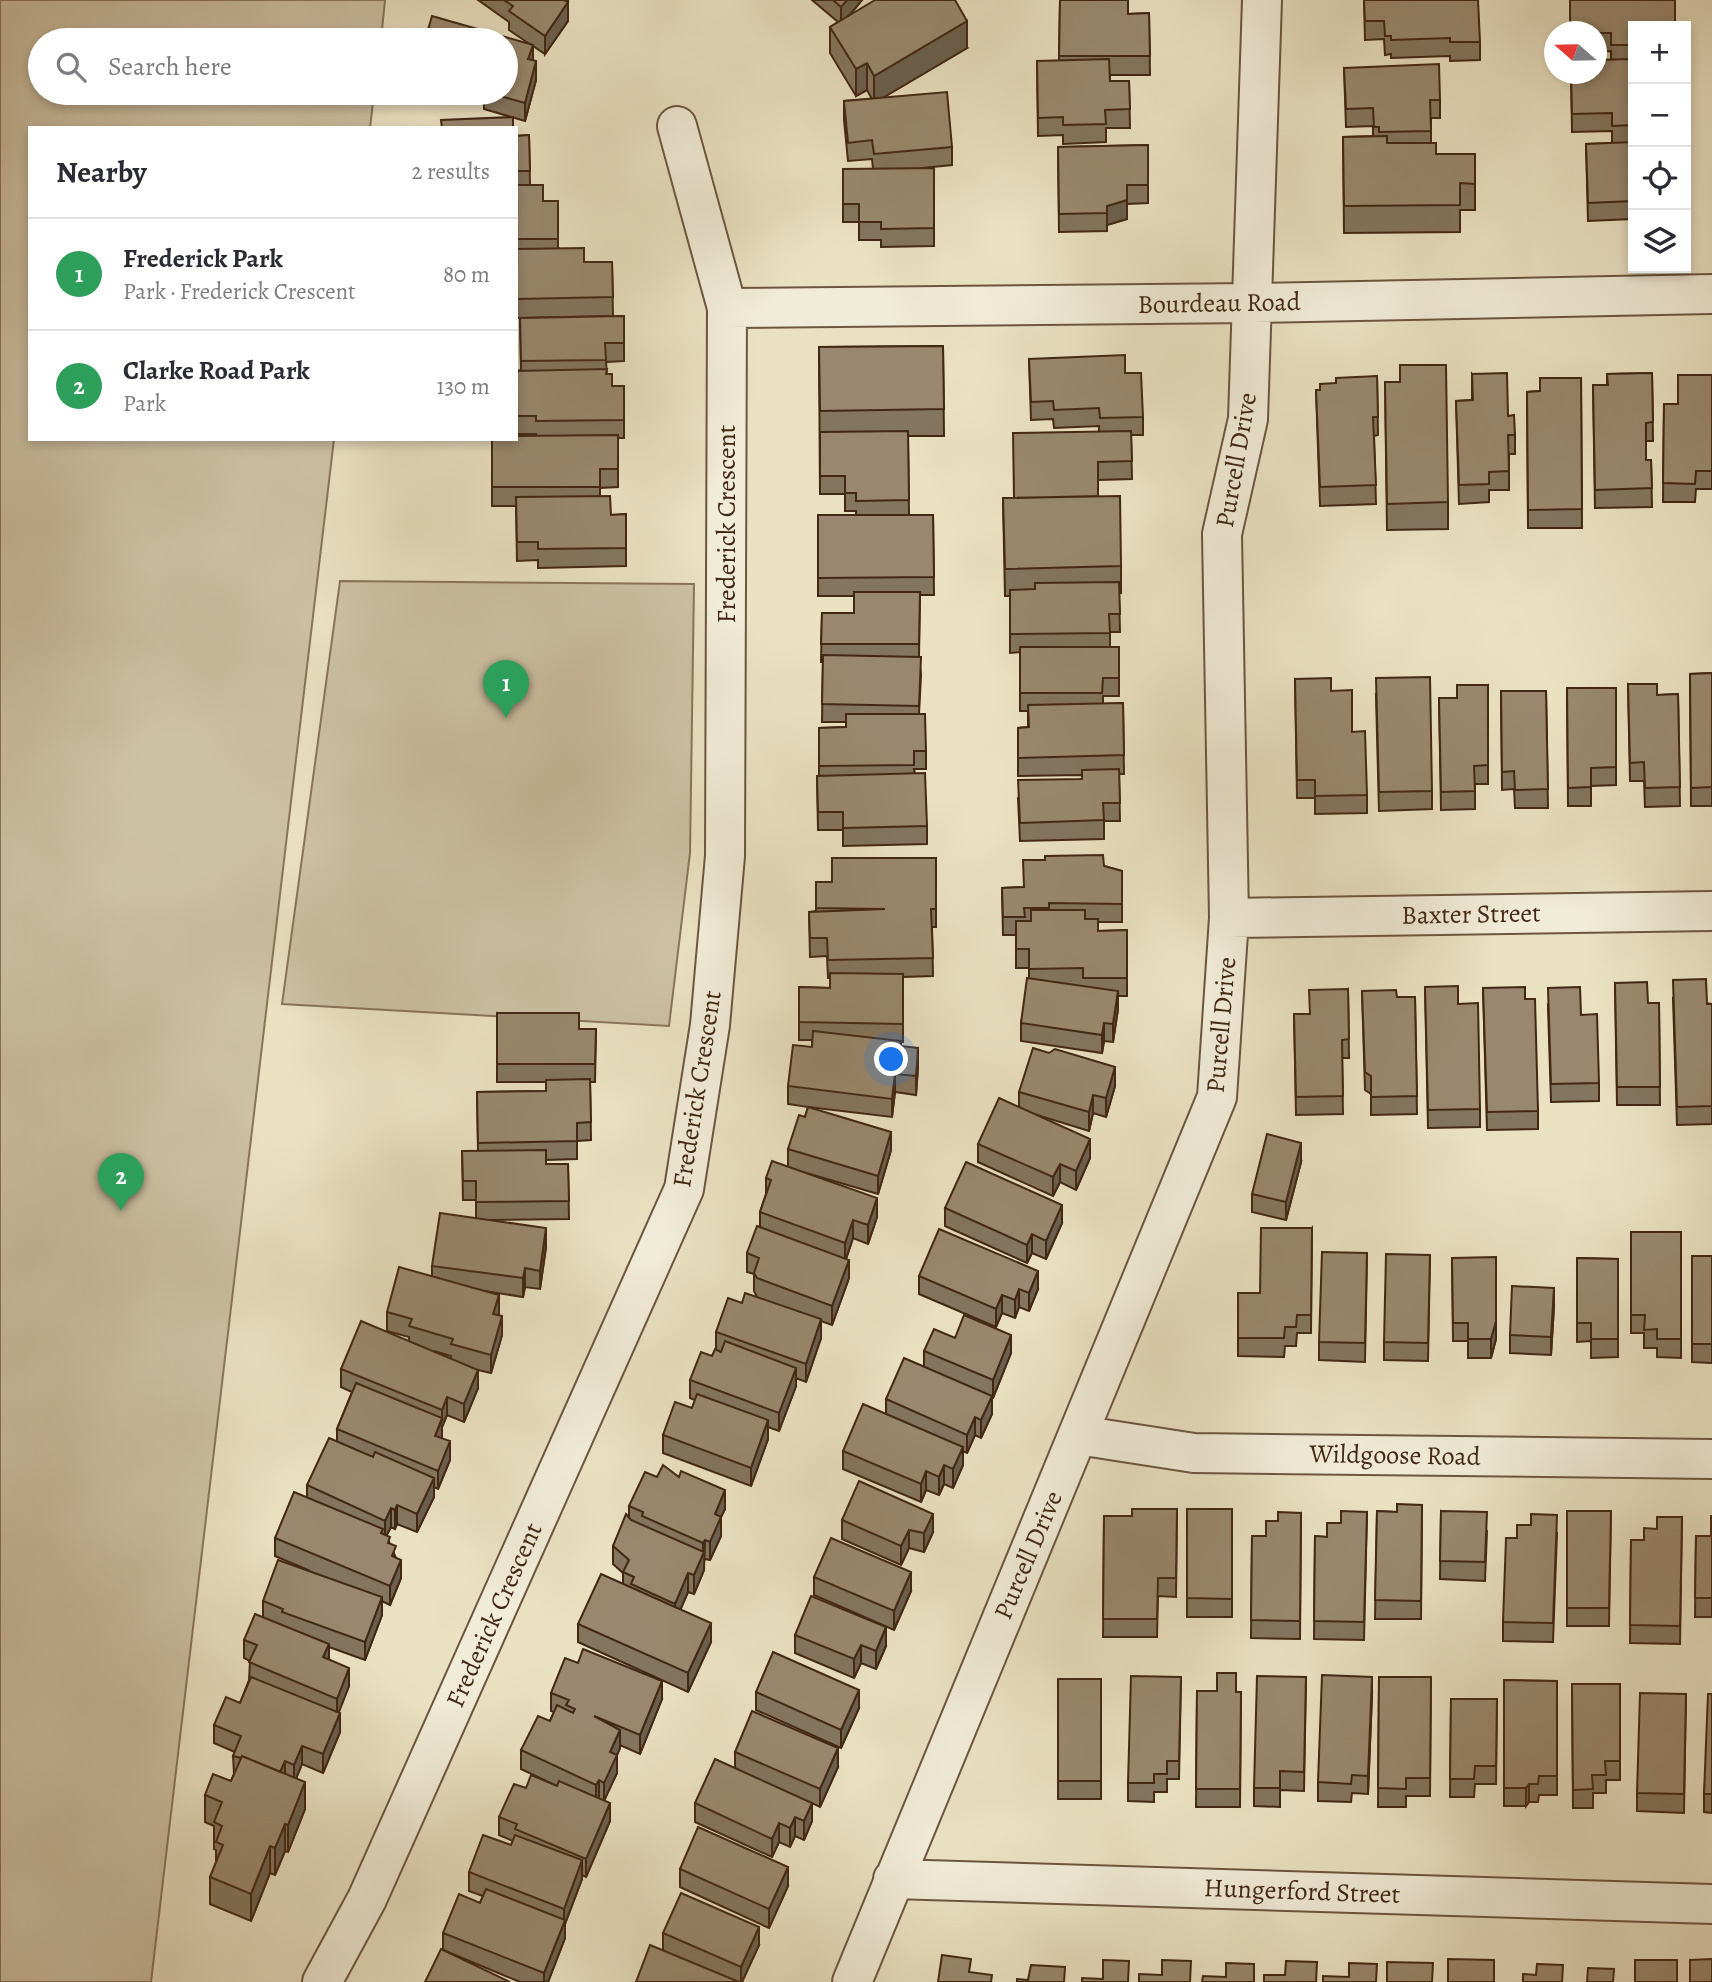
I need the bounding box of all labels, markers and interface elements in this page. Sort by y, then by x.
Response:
north arrow [1544,21,1607,84]
map controls [1628,21,1691,273]
button: + [1628,21,1691,84]
search box [28,28,518,105]
icon: search [52,48,90,86]
text: Search here [108,49,232,84]
button: − [1628,84,1691,147]
button: locate [1628,147,1691,210]
text: Nearby [56,152,147,192]
text: 2 results [412,156,490,187]
button: layers [1628,210,1691,273]
text: Frederick Park [123,241,283,276]
text: 1 [75,259,83,290]
text: 80 m [443,259,490,290]
text: Park · Frederick Crescent [123,276,356,307]
street label: Bourdeau Road [1137,284,1301,322]
text: Clarke Road Park [123,353,310,388]
text: 2 [73,371,85,402]
text: 130 m [437,371,490,402]
text: Park [123,388,166,419]
street label: Purcell Drive [1207,390,1265,530]
street label: Frederick Crescent [709,424,744,623]
pin: 1 [483,660,529,718]
street label: Baxter Street [1401,895,1541,933]
street label: Purcell Drive [1198,955,1244,1095]
street label: Frederick Crescent [664,988,730,1190]
your location [874,1042,908,1076]
pin: 2 [98,1153,144,1211]
street label: Wildgoose Road [1308,1436,1481,1474]
street label: Purcell Drive [985,1485,1071,1625]
street label: Frederick Crescent [438,1517,551,1713]
street label: Hungerford Street [1203,1870,1401,1912]

